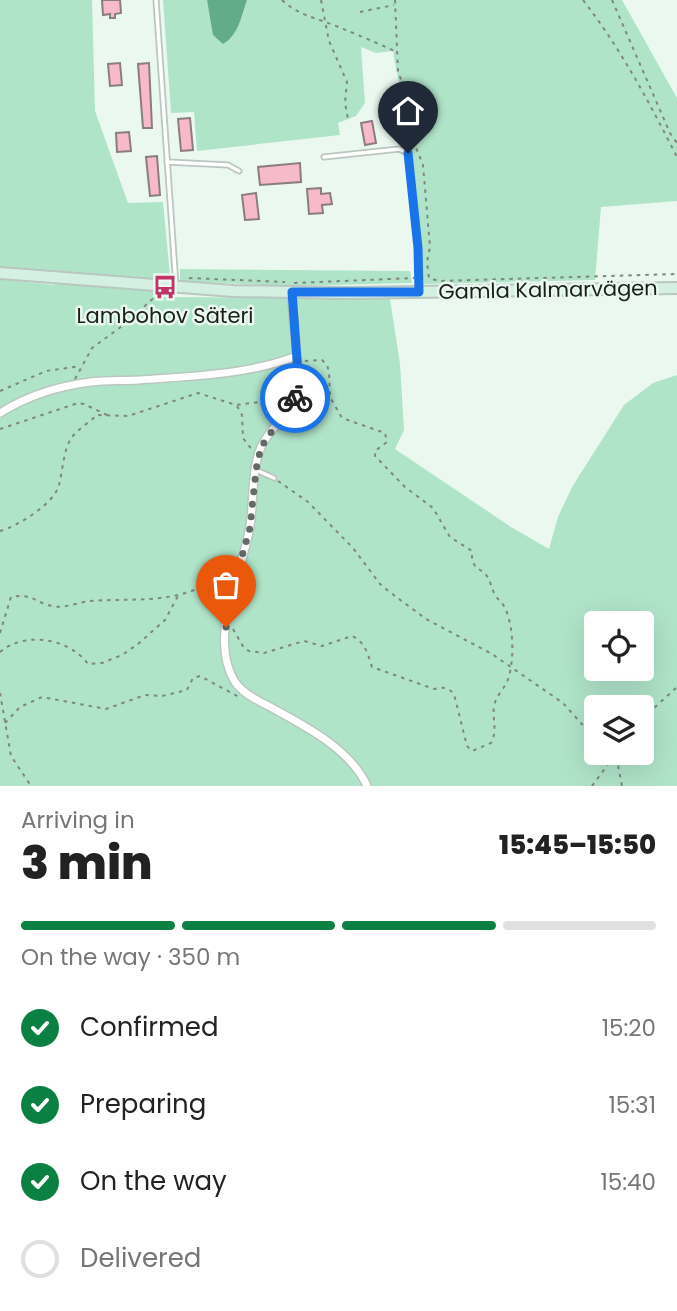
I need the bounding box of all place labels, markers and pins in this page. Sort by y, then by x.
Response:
pin [378,81,438,153]
bus stop icon: Lambohov Säteri [151,273,179,301]
place label: Lambohov Säteri [77,301,254,330]
pin [196,555,256,627]

